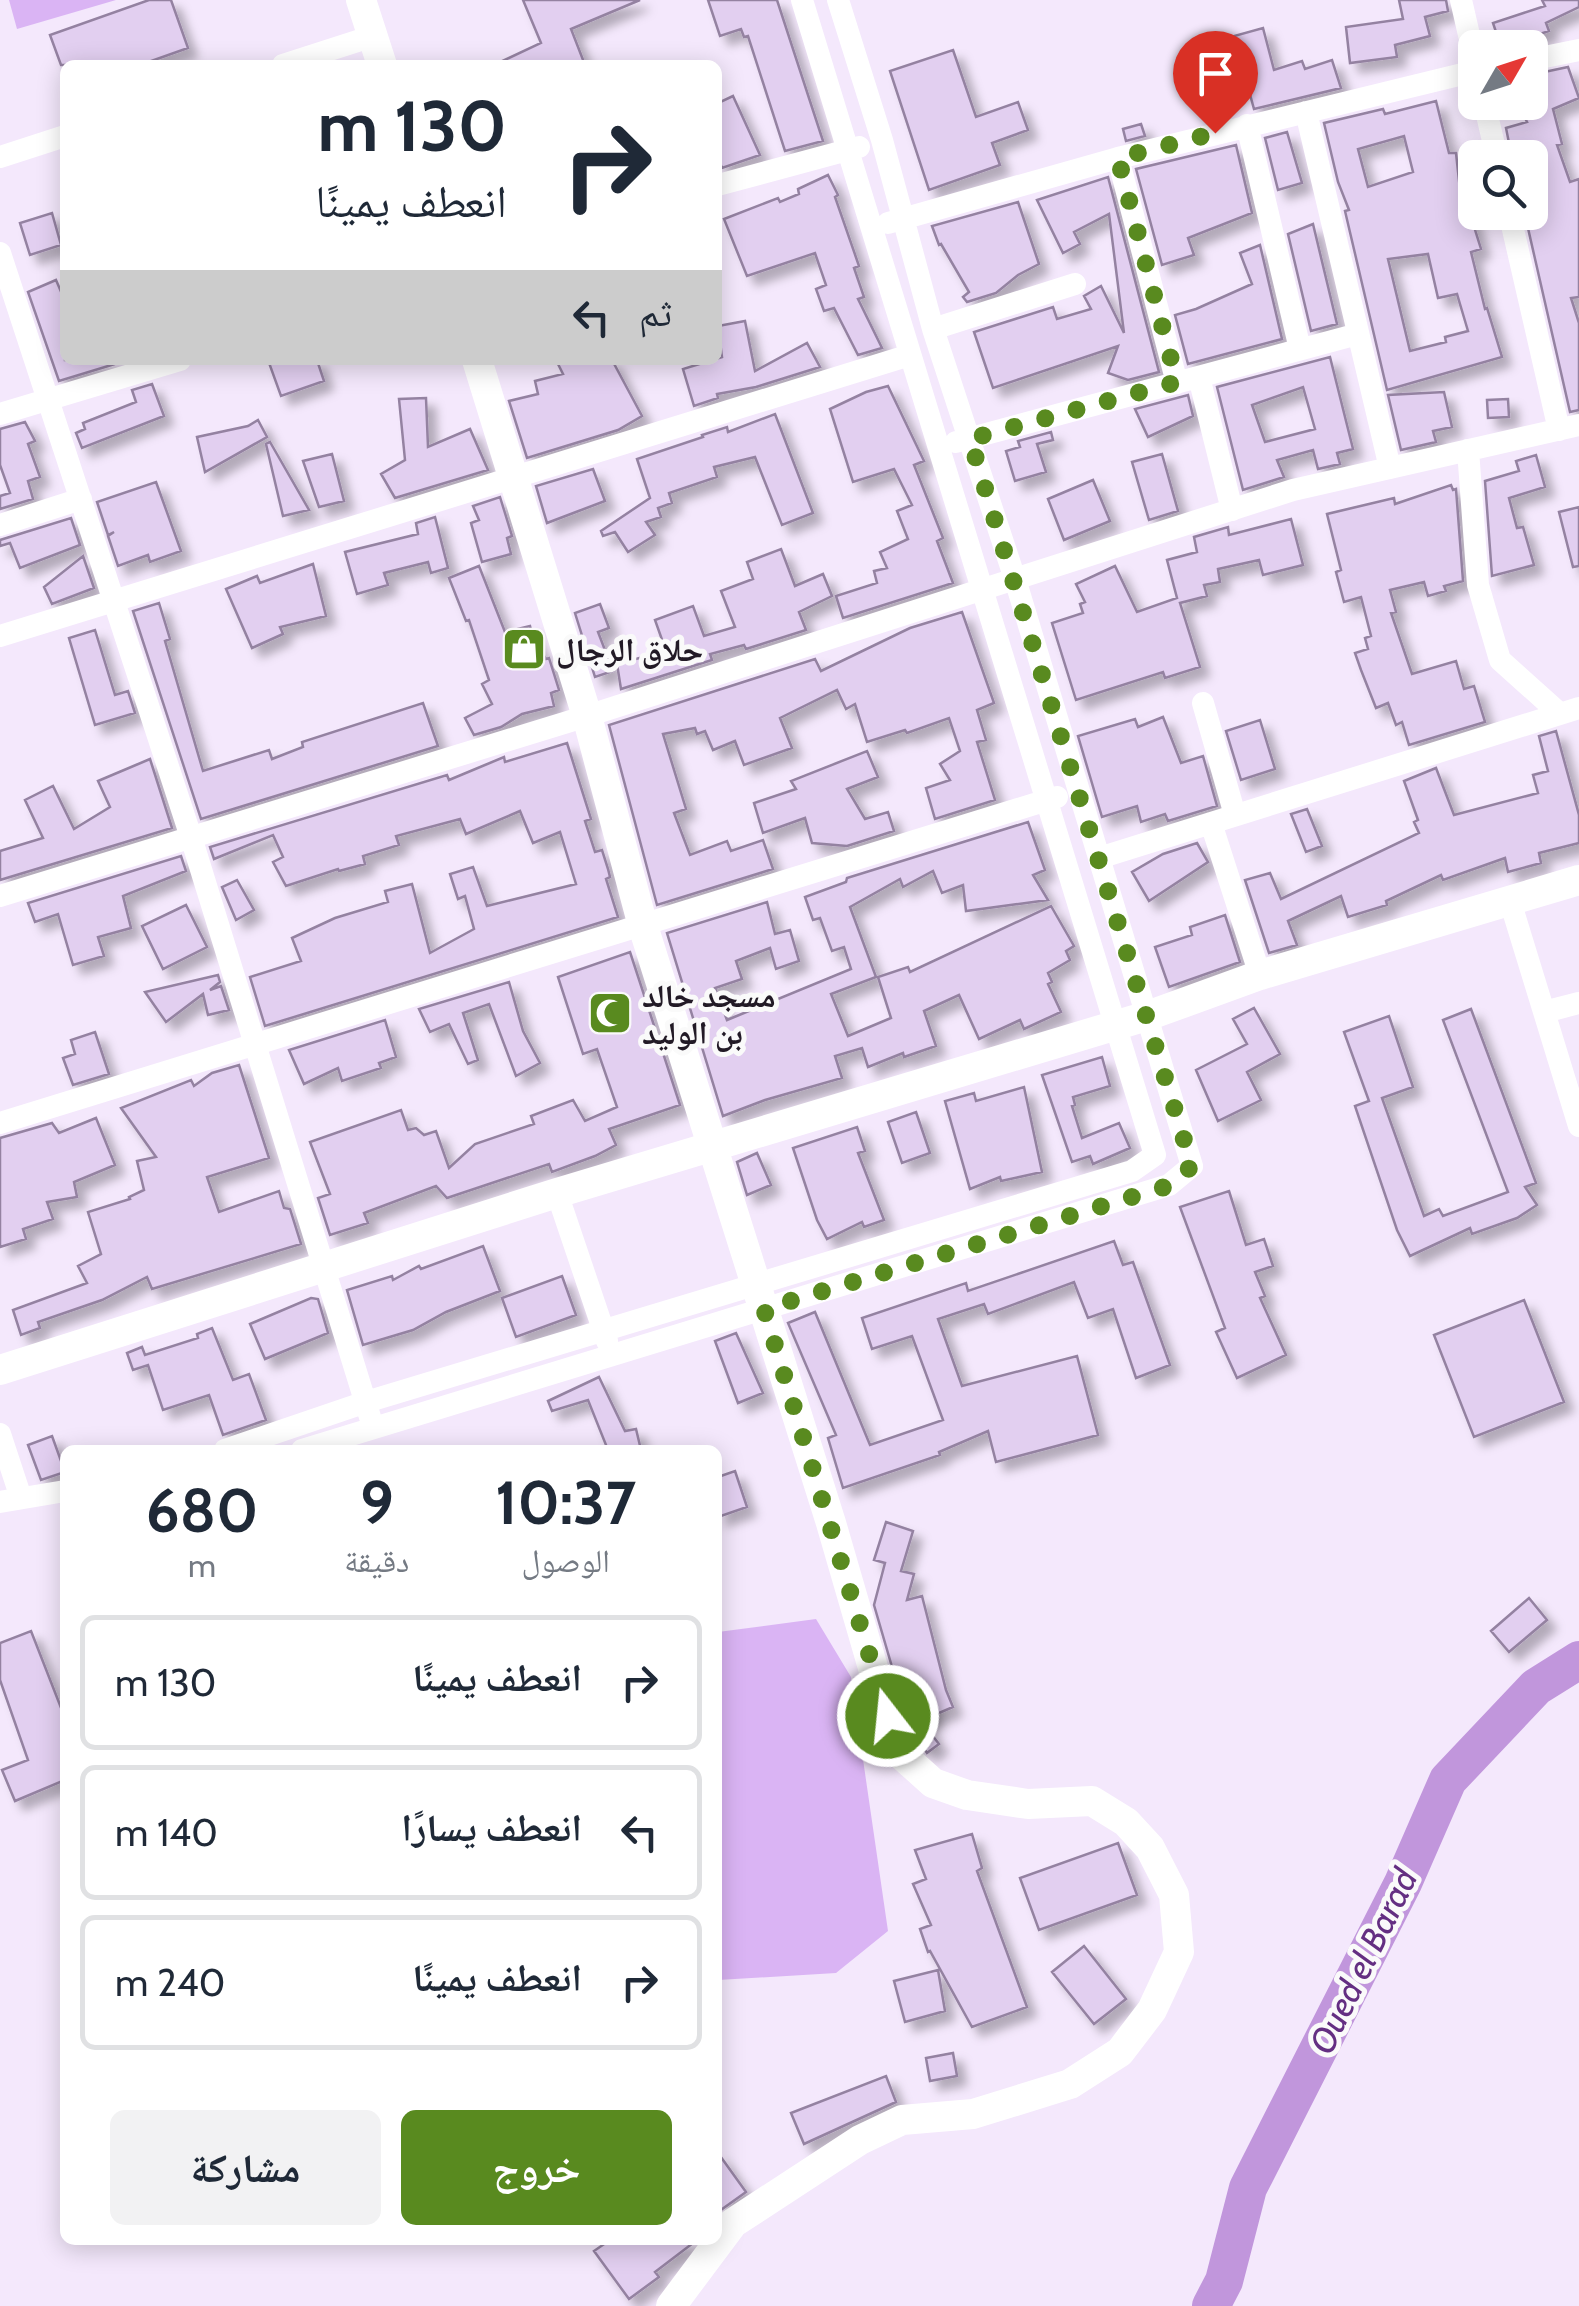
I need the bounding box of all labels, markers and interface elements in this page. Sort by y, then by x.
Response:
north arrow [1458,30,1548,120]
map controls [1458,30,1548,230]
pin [1173,31,1258,134]
icon: arrive [1188,46,1243,101]
text: 130 m [317,83,507,169]
icon: right [542,100,672,230]
button: search [1458,140,1548,230]
text: انعطف يمينًا [315,174,507,228]
text: ثم [639,289,672,336]
icon: left [564,290,619,345]
shop icon: حلاق الرجال [501,626,547,672]
place label: حلاق الرجال [556,630,703,669]
place label: مسجد خالد بن الوليد [642,976,776,1052]
mosque icon: مسجد خالد بن الوليد [587,990,633,1036]
text: 9 [360,1466,394,1539]
text: 10:37 [495,1466,636,1539]
text: 680 [146,1474,258,1547]
text: دقيقة [344,1541,409,1580]
text: الوصول [521,1541,610,1580]
text: m [188,1546,216,1585]
text: انعطف يمينًا [412,1654,582,1701]
icon: right [612,1655,667,1710]
text: 130 m [115,1659,216,1706]
position arrow [836,1664,940,1768]
text: انعطف يسارًا [401,1804,582,1851]
icon: left [612,1805,667,1860]
text: 140 m [115,1809,218,1856]
water label: Oued el Barad [1300,1861,1427,2061]
text: انعطف يمينًا [412,1954,582,2001]
icon: right [612,1955,667,2010]
text: 240 m [115,1959,225,2006]
button: مشاركة [110,2110,381,2225]
button: خروج [401,2110,672,2225]

